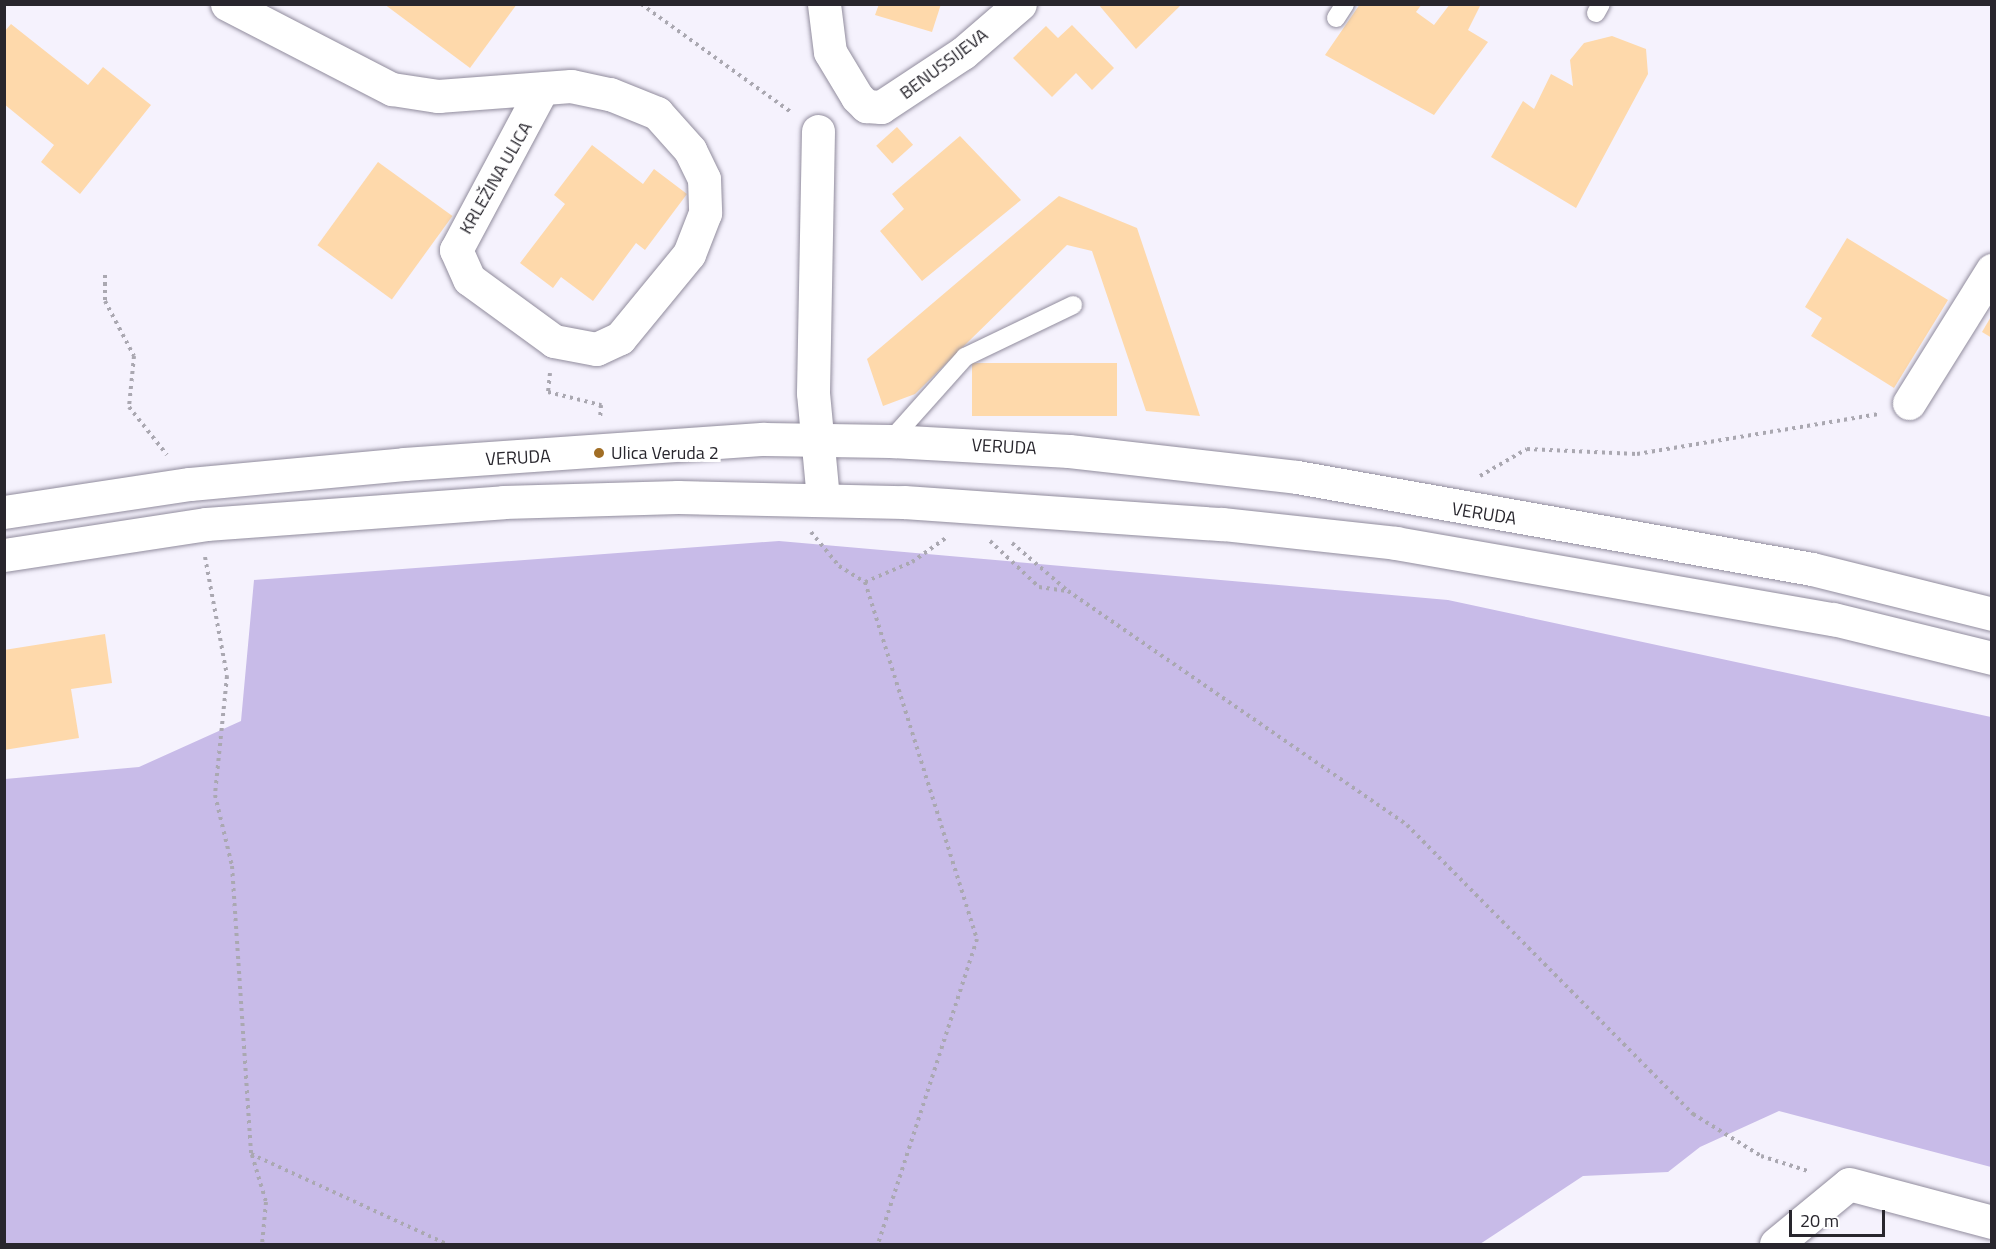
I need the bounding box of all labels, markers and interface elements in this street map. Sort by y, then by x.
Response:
street label: BENUSSIJEVA [896,24,992,104]
street label: KRLEŽINA ULICA [455,118,537,238]
street label: VERUDA [971,435,1037,459]
place label: Ulica Veruda 2 [611,442,719,464]
street label: VERUDA [485,446,551,470]
marker: Ulica Veruda 2 [592,446,606,460]
street label: VERUDA [1450,498,1518,530]
scale bar [1792,1198,1888,1236]
text: 20 m [1800,1207,1839,1234]

